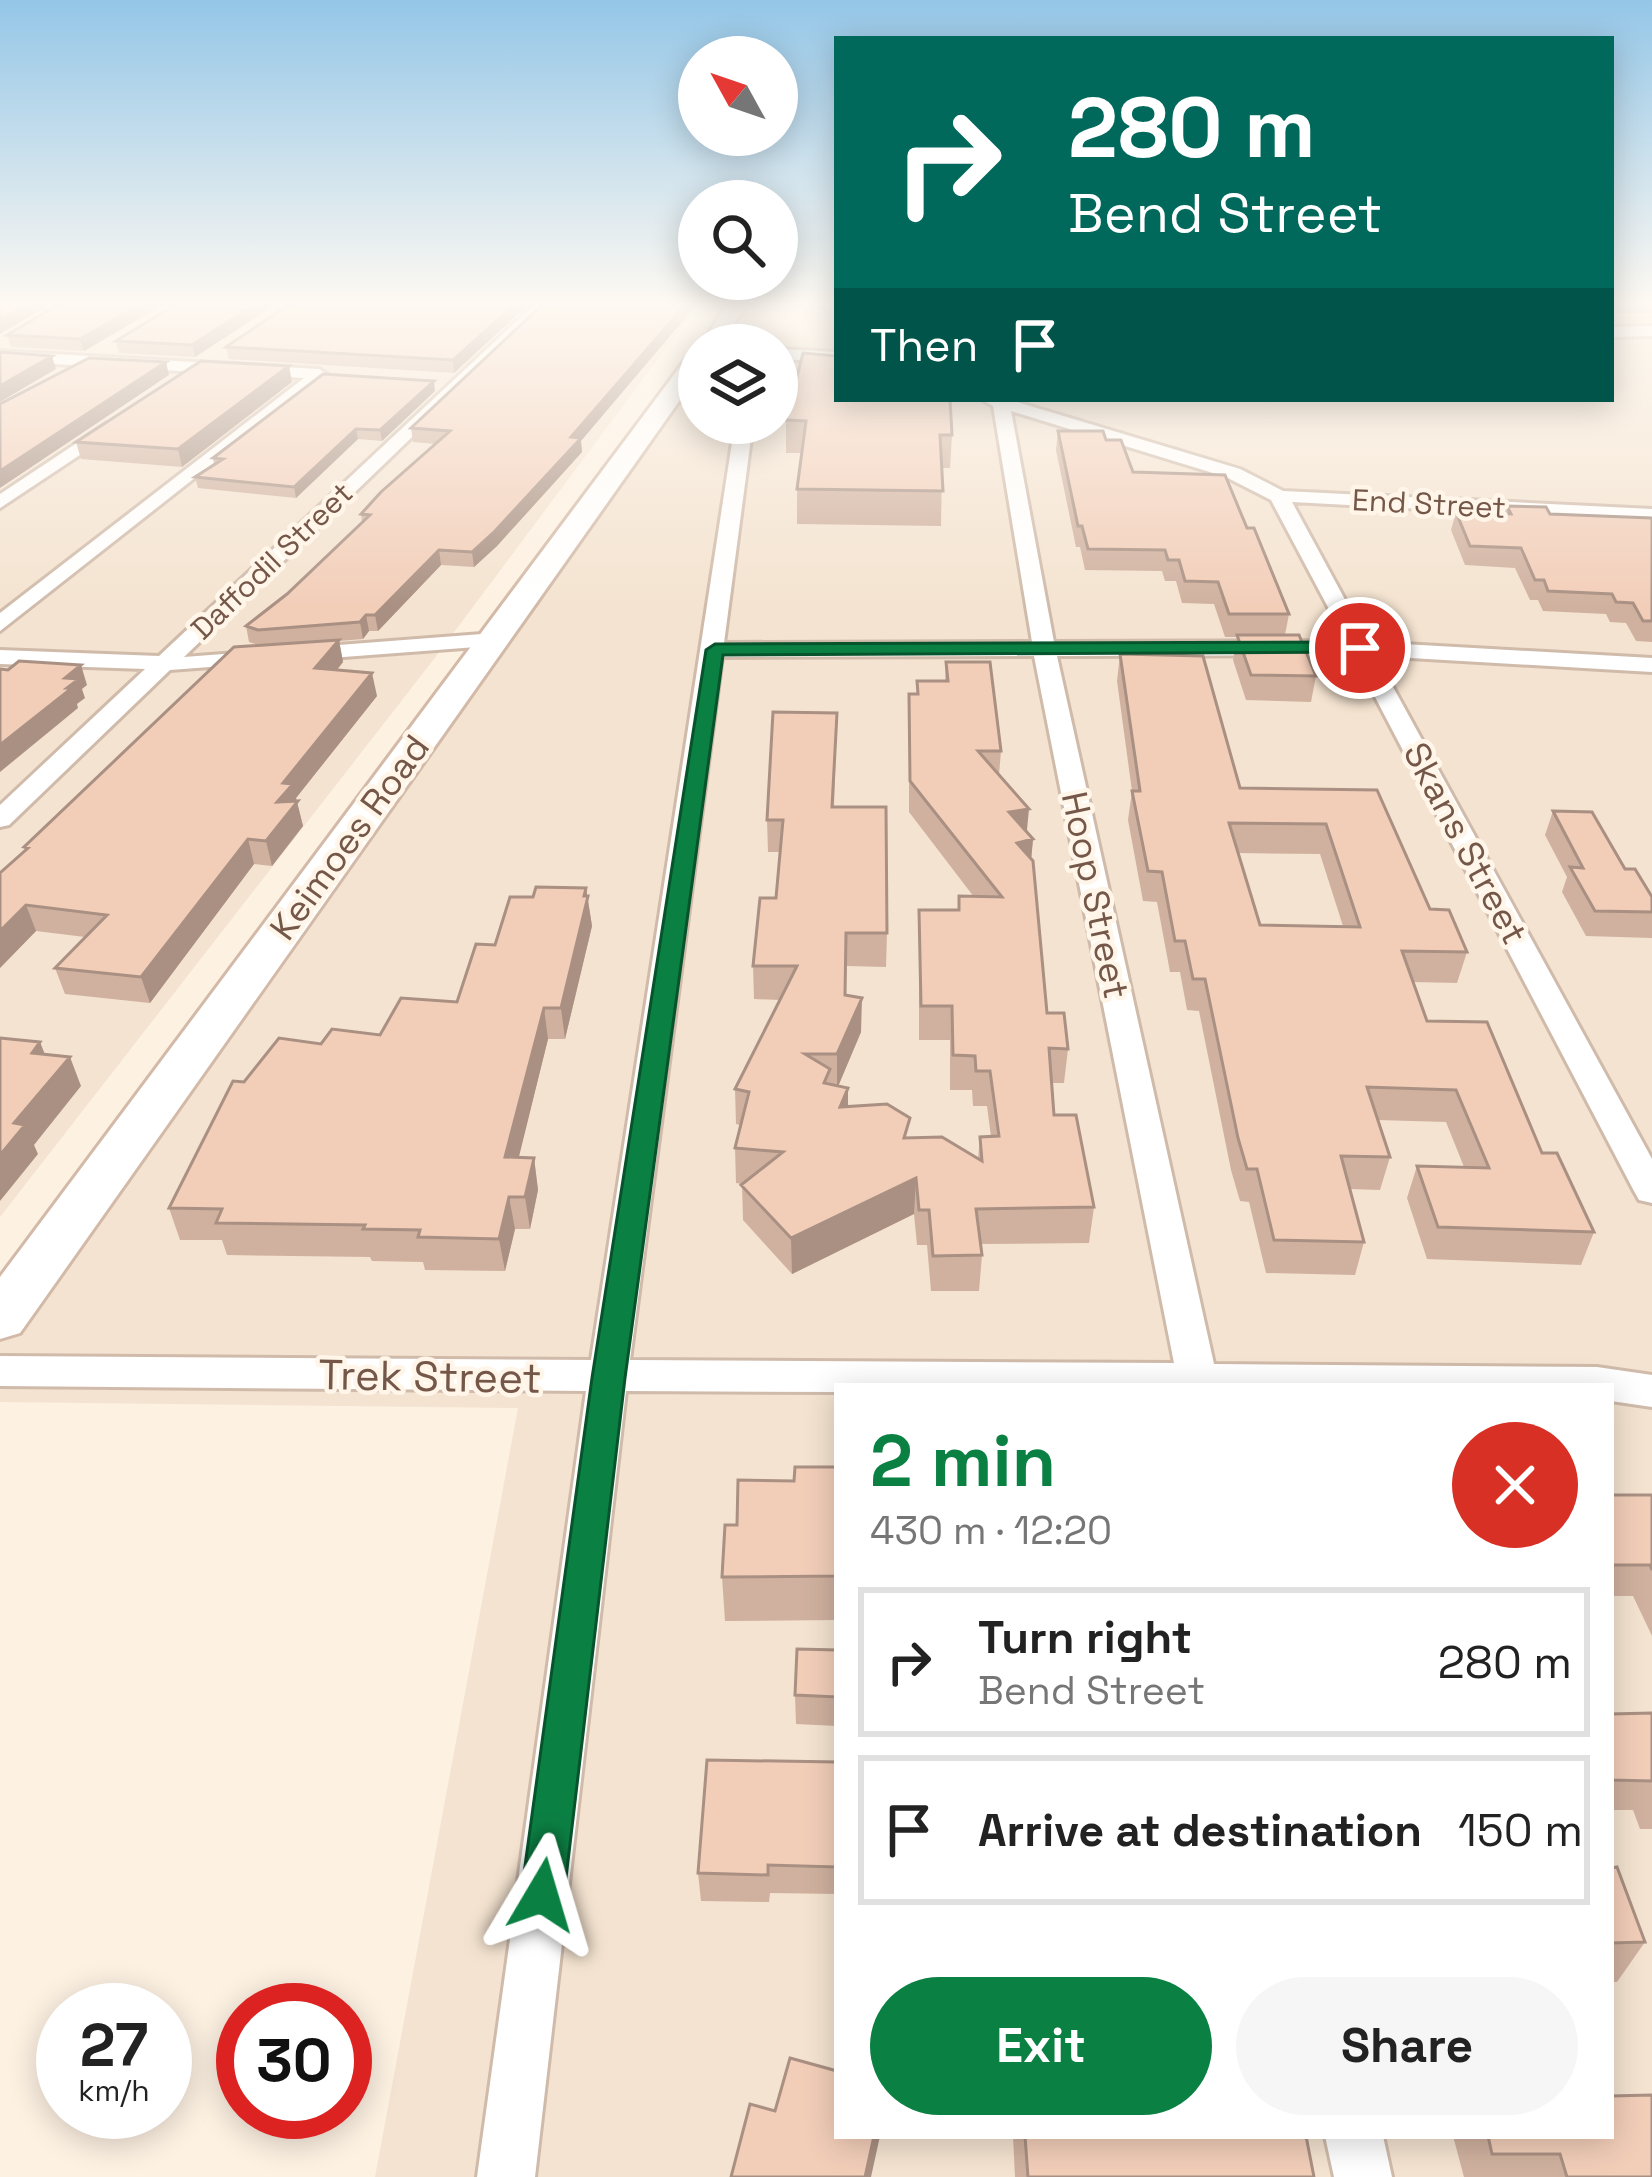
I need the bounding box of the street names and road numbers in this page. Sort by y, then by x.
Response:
street label: Daffodil Street [182,474,361,648]
street label: End Street [1351,480,1507,527]
street label: Keimoes Road [260,726,440,949]
street label: Skans Street [1393,735,1538,952]
street label: Hoop Street [1051,787,1139,1003]
street label: Trek Street [318,1348,542,1405]

